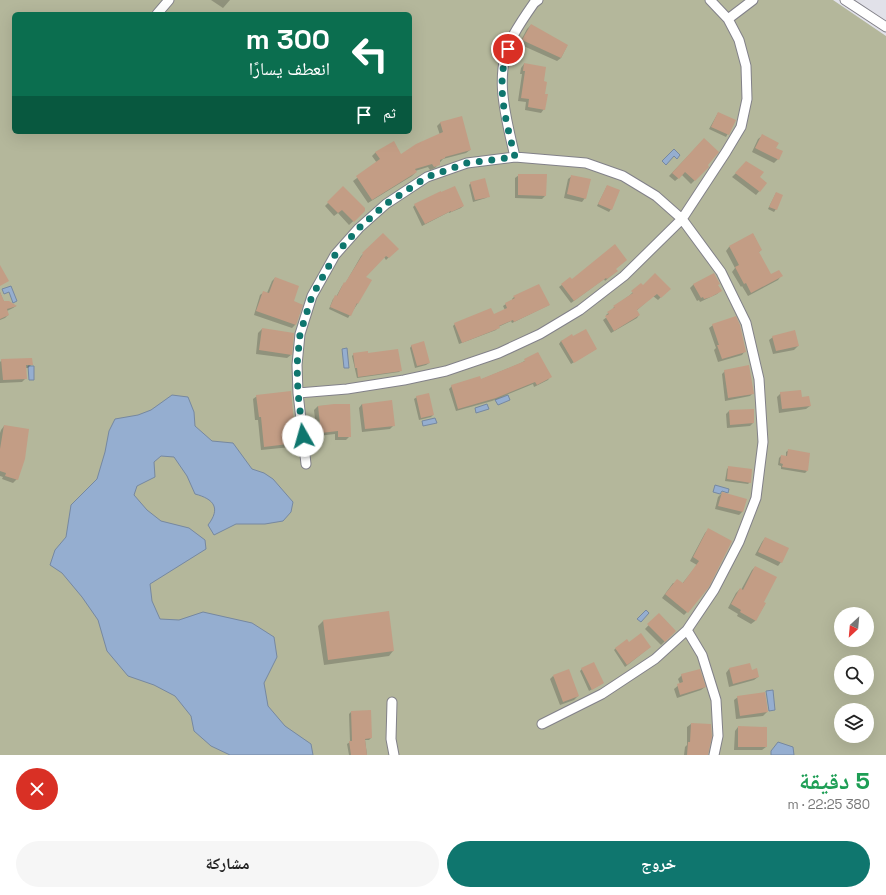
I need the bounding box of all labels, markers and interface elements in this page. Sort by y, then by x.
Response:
text: 300 m [246,21,330,57]
icon: left [344,28,396,80]
pin [491,32,525,66]
icon: arrive [497,38,519,60]
text: انعطف يسارًا [249,57,330,80]
text: ثم [383,103,396,122]
icon: arrive [353,104,375,126]
position arrow [282,415,324,457]
north arrow [834,607,874,647]
map controls [834,607,874,743]
button: search [834,655,874,695]
button: layers [834,703,874,743]
text: 5 دقيقة [799,765,870,796]
button: close [16,768,58,810]
text: 380 m · 22:25 [787,796,870,813]
button: مشاركة [16,841,439,887]
button: خروج [447,841,870,887]

